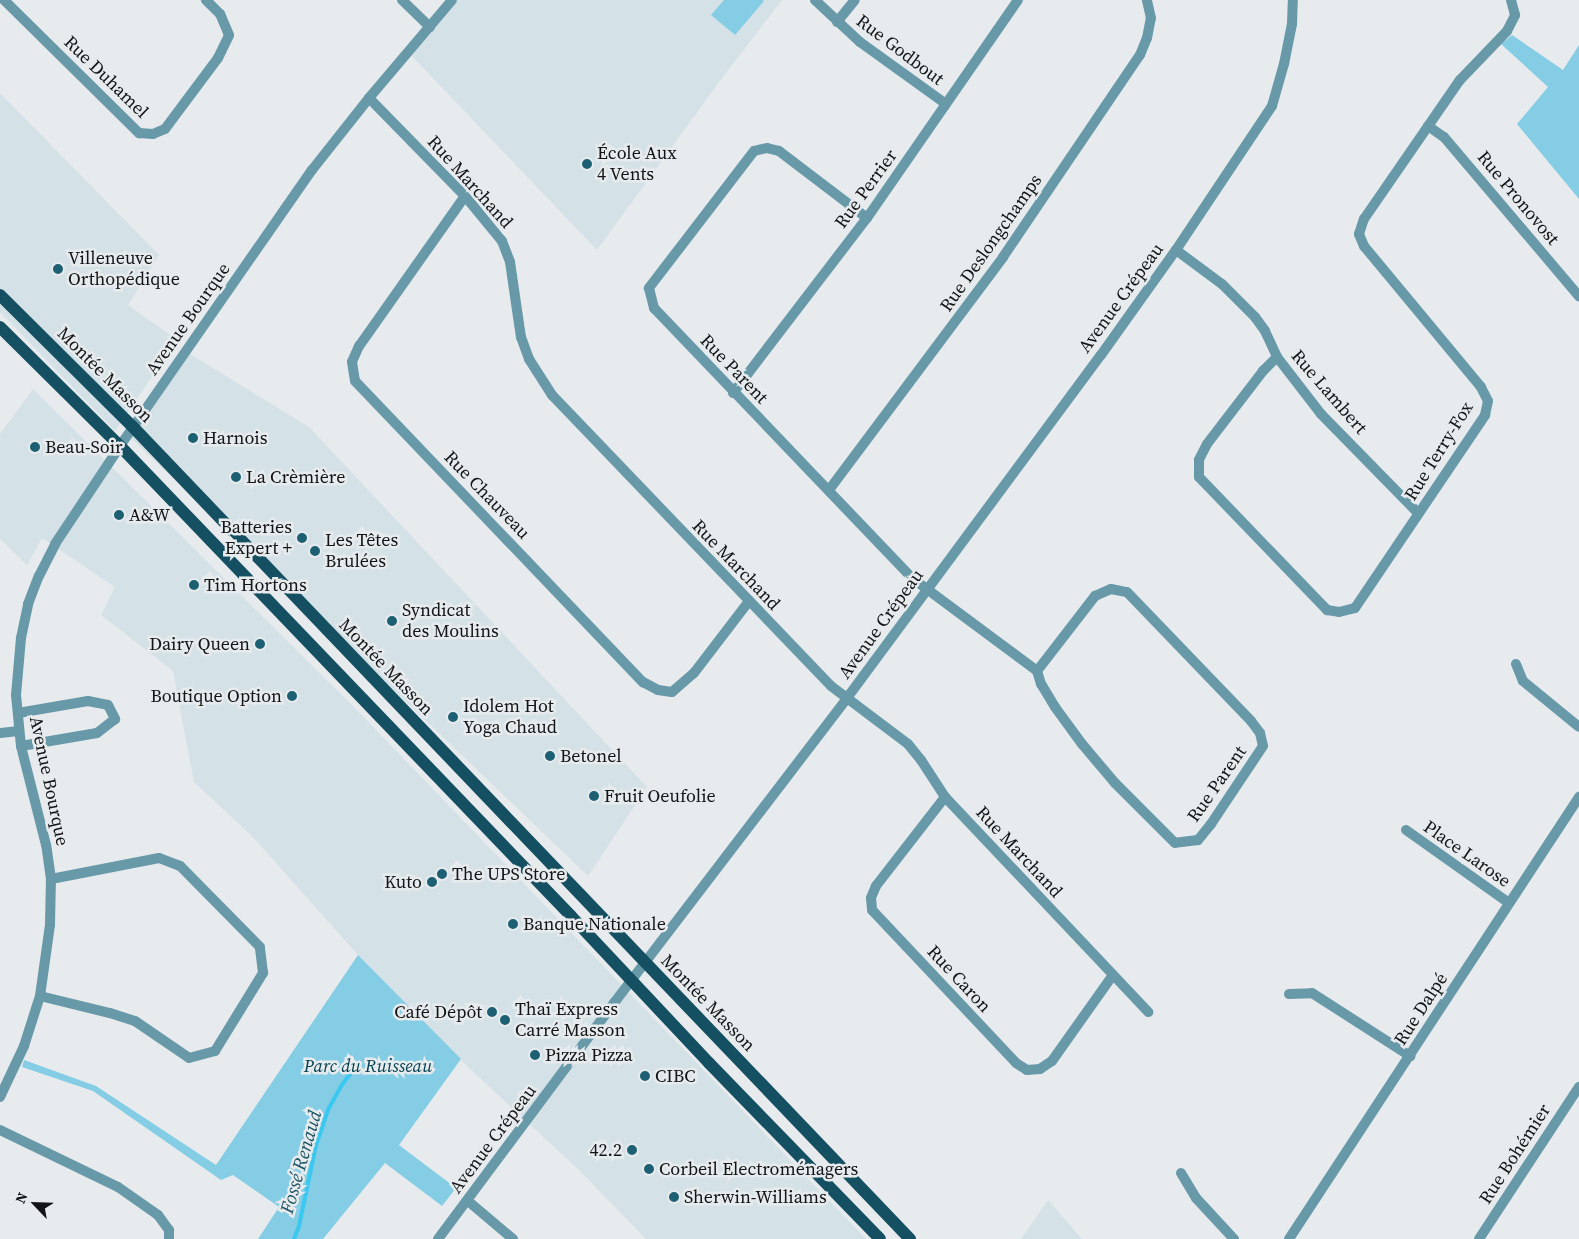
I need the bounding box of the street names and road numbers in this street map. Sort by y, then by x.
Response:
street label: Rue Godbout [852,10,948,90]
street label: Rue Duhamel [59,31,153,123]
street label: Rue Marchand [423,131,517,233]
street label: Rue Perrier [830,145,902,233]
street label: Rue Pronovost [1472,147,1564,249]
street label: Rue Deslongchamps [935,170,1047,316]
street label: Avenue Crépeau [1074,239,1168,357]
street label: Avenue Bourque [141,259,235,379]
street label: Montée Masson [53,323,157,427]
street label: Rue Parent [696,330,772,408]
street label: Rue Lambert [1287,345,1371,439]
street label: Rue Terry-Fox [1400,397,1478,505]
street label: Rue Chauveau [440,446,534,544]
street label: Rue Marchand [688,515,784,615]
street label: Avenue Crépeau [834,565,928,683]
street label: Montée Masson [334,614,438,720]
street label: Avenue Bourque [25,714,73,848]
street label: Rue Parent [1183,742,1251,826]
street label: Rue Marchand [971,802,1067,902]
street label: Place Larose [1419,816,1515,892]
street label: Rue Caron [923,941,995,1017]
street label: Montée Masson [656,950,760,1056]
street label: Rue Dalpé [1390,969,1452,1049]
street label: Avenue Crépeau [445,1080,541,1198]
street label: Rue Bohémier [1475,1100,1555,1208]

